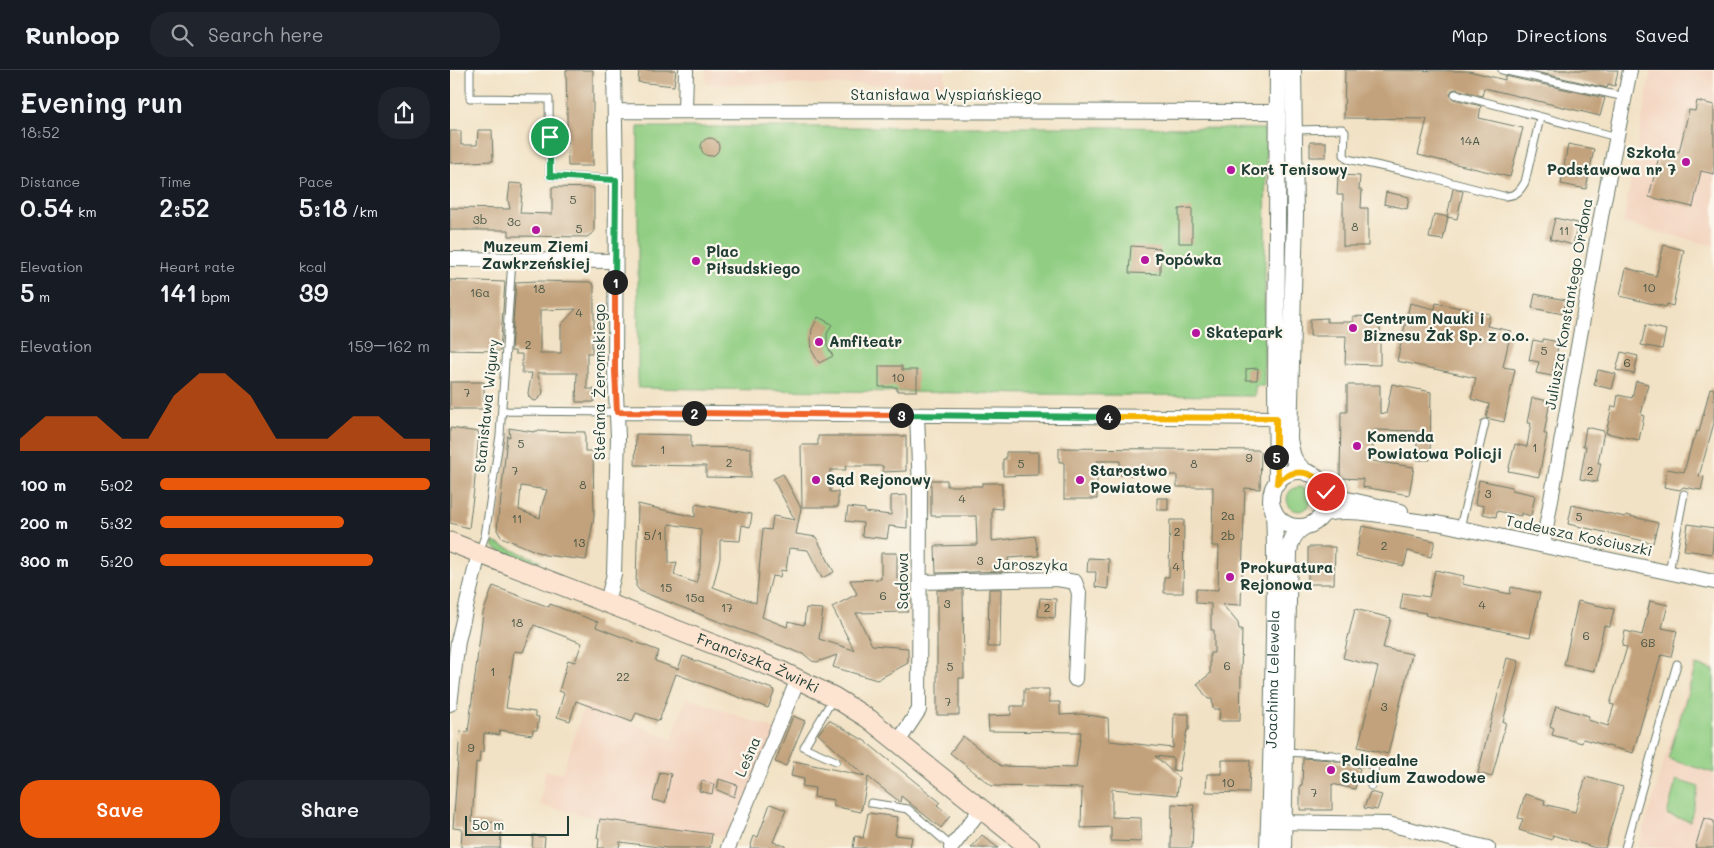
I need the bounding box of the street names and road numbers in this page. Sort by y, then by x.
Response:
street label: Stanisława Wyspiańskiego [851,84,1042,104]
street label: Juliusza Konstantego Ordona [1540,197,1596,411]
street label: Stefana Żeromskiego [589,304,609,460]
street label: Stanisława Wigury [469,338,503,474]
street label: Tadeusza Kościuszki [1504,510,1654,560]
street label: Sądowa [892,552,912,610]
street label: Jaroszyka [993,553,1069,575]
street label: Joachima Lelewela [1261,609,1284,749]
street label: Franciszka Żwirki [694,628,823,697]
street label: Leśna [730,733,765,780]

